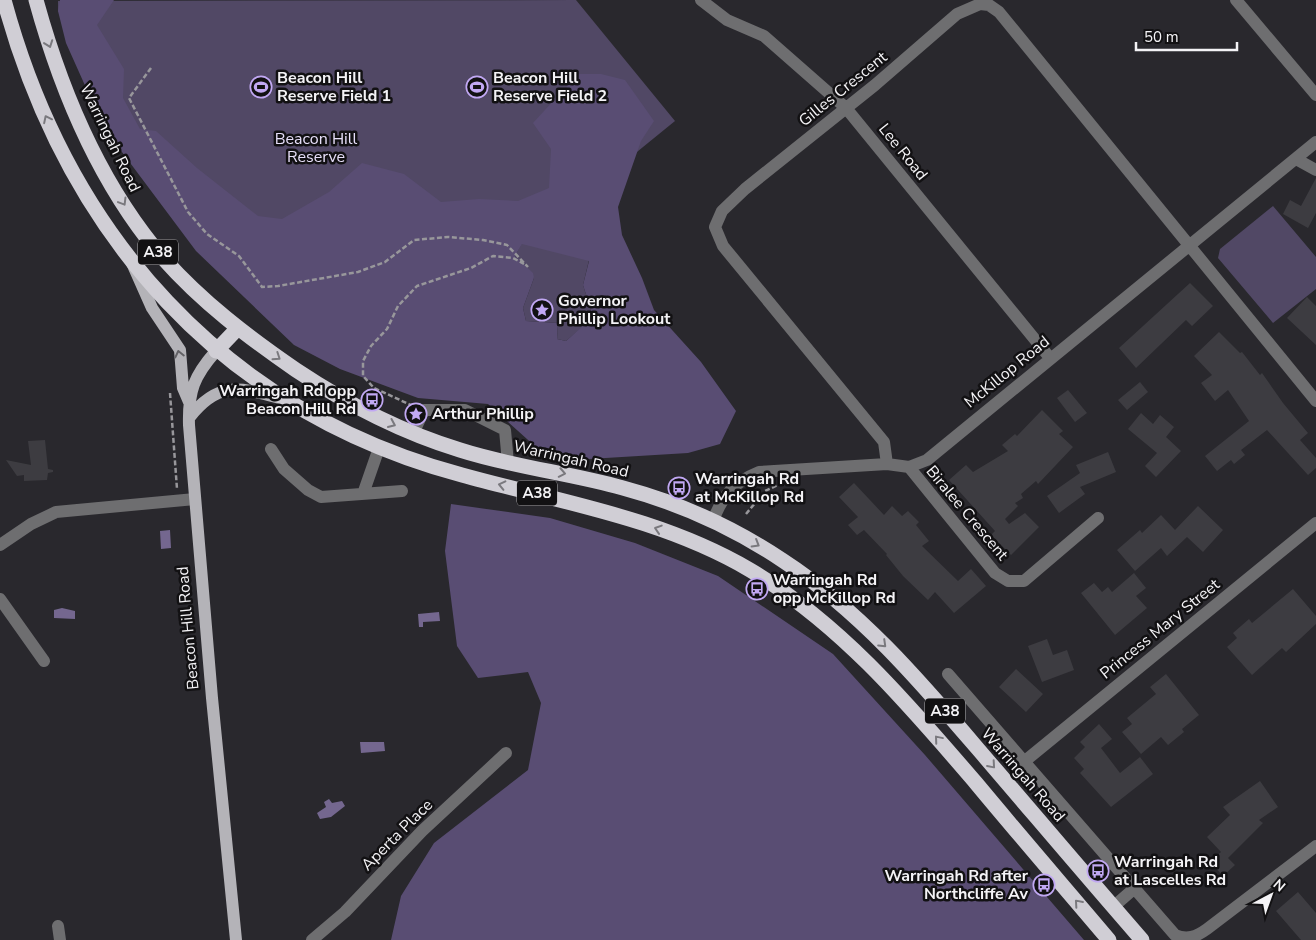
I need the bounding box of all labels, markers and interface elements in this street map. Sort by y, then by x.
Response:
scale bar [1136,20,1237,52]
text: 50 m [1144,27,1179,47]
one-way arrow [43,39,54,48]
street label: Gilles Crescent [794,46,892,132]
place label: Beacon Hill Reserve Field 1 [277,67,391,107]
place label: Beacon Hill Reserve Field 2 [493,67,607,107]
sports icon: Beacon Hill Reserve Field 1 [249,75,273,99]
sports icon: Beacon Hill Reserve Field 2 [465,75,489,99]
street label: Warringah Road [74,80,146,196]
one-way arrow [43,115,54,124]
street label: Lee Road [873,119,933,185]
park label: Beacon Hill Reserve [275,128,358,168]
one-way arrow [116,197,126,206]
road number: A38 [138,240,178,264]
place label: Governor Phillip Lookout [558,290,671,330]
place icon: Governor Phillip Lookout [530,298,554,322]
street label: McKillop Road [960,331,1054,413]
one-way arrow [174,350,185,359]
one-way arrow [271,351,280,360]
place label: Warringah Rd opp Beacon Hill Rd [219,380,356,420]
bus stop icon: Warringah Rd opp Beacon Hill Rd [360,388,384,412]
place icon: Arthur Phillip [404,402,428,426]
place label: Arthur Phillip [432,403,534,425]
one-way arrow [387,417,396,428]
street label: Warringah Road [511,435,631,483]
street label: Biralee Crescent [921,461,1013,565]
one-way arrow [557,468,566,478]
place label: Warringah Rd at McKillop Rd [695,468,804,508]
bus stop icon: Warringah Rd at McKillop Rd [667,476,691,500]
one-way arrow [497,480,506,491]
road number: A38 [517,480,557,506]
one-way arrow [654,525,663,535]
one-way arrow [751,537,760,547]
street label: Beacon Hill Road [172,565,204,691]
place label: Warringah Rd opp McKillop Rd [773,569,896,609]
street label: Princess Mary Street [1096,574,1225,684]
bus stop icon: Warringah Rd opp McKillop Rd [745,577,769,601]
one-way arrow [878,638,887,647]
road number: A38 [925,698,965,724]
street label: Warringah Road [976,723,1070,827]
one-way arrow [935,736,944,745]
one-way arrow [986,759,994,768]
street label: Aperta Place [356,794,438,876]
place label: Warringah Rd at Lascelles Rd [1114,851,1226,891]
bus stop icon: Warringah Rd at Lascelles Rd [1086,859,1110,883]
place label: Warringah Rd after Northcliffe Av [884,865,1029,905]
north arrow [1246,870,1296,920]
bus stop icon: Warringah Rd after Northcliffe Av [1032,873,1056,897]
text: N [1269,875,1289,896]
one-way arrow [1075,900,1083,909]

